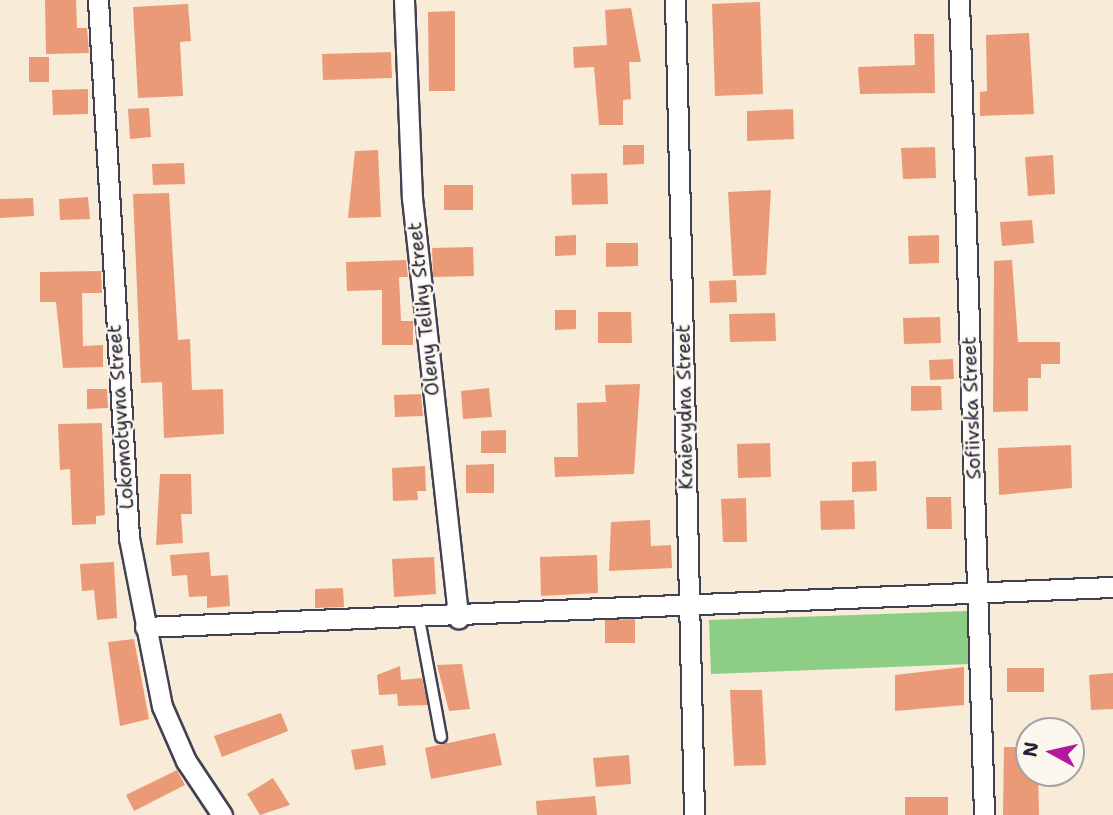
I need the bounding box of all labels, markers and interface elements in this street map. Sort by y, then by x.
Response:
street label: Oleny Telihy Street [404,221,444,397]
street label: Lokomotyvna Street [103,324,139,510]
street label: Kraievydna Street [672,324,698,490]
street label: Sofiivska Street [958,336,986,480]
north arrow [1015,717,1085,787]
text: N [1017,740,1044,758]

